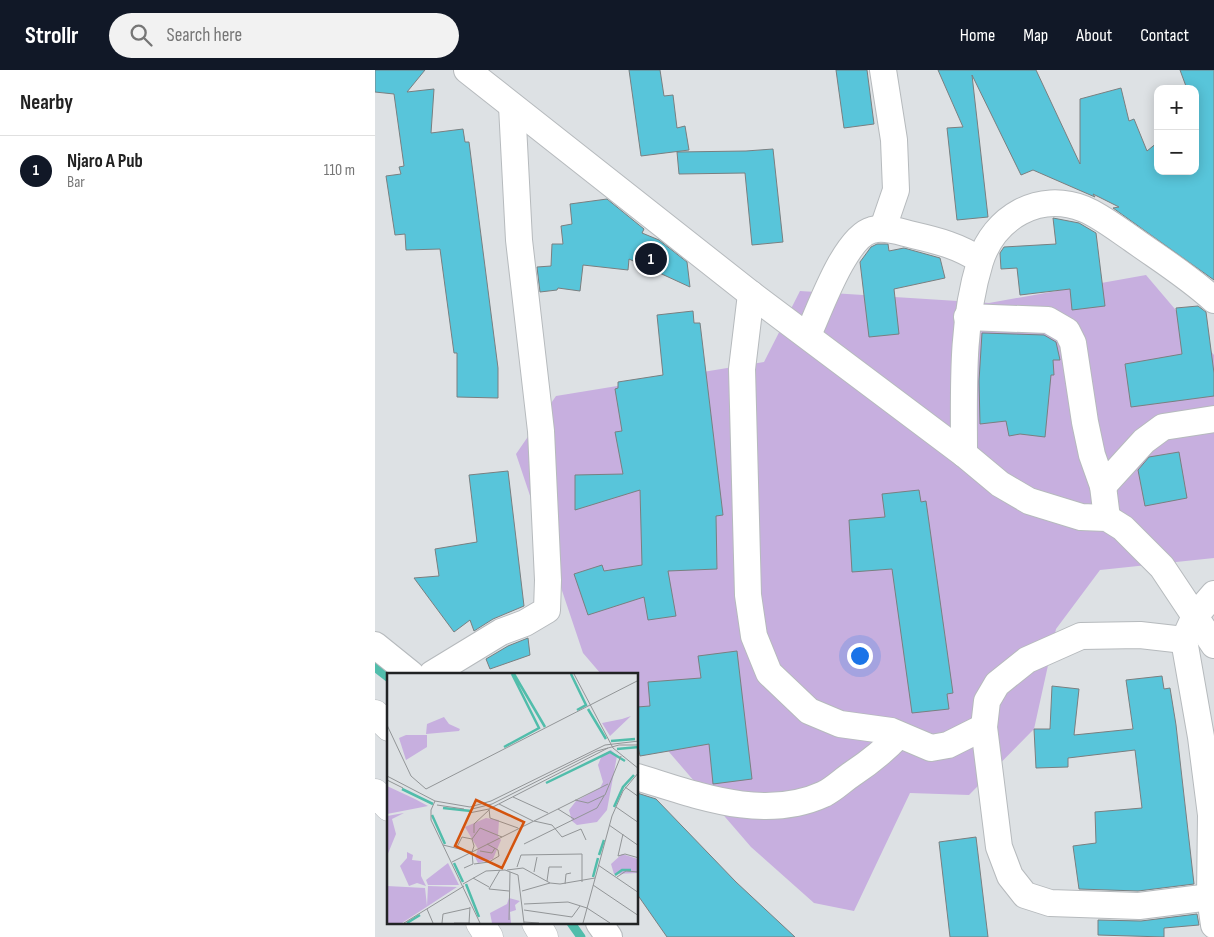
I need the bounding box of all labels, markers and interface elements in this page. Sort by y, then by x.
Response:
search box [109,13,459,58]
text: Strollr [25,21,79,50]
icon: search [127,21,155,49]
text: Search here [167,24,242,47]
text: Home [960,25,995,46]
text: Map [1023,25,1048,46]
text: About [1076,25,1112,46]
text: Contact [1140,25,1189,46]
map controls [1154,85,1199,175]
button: + [1154,85,1199,130]
text: Nearby [20,90,73,115]
button: − [1154,130,1199,175]
text: Njaro A Pub [67,150,143,173]
text: 1 [33,161,39,180]
text: 110 m [324,161,355,180]
text: Bar [67,173,85,192]
pin: 1 [635,240,667,278]
your location [847,643,873,669]
inset map [387,673,639,924]

